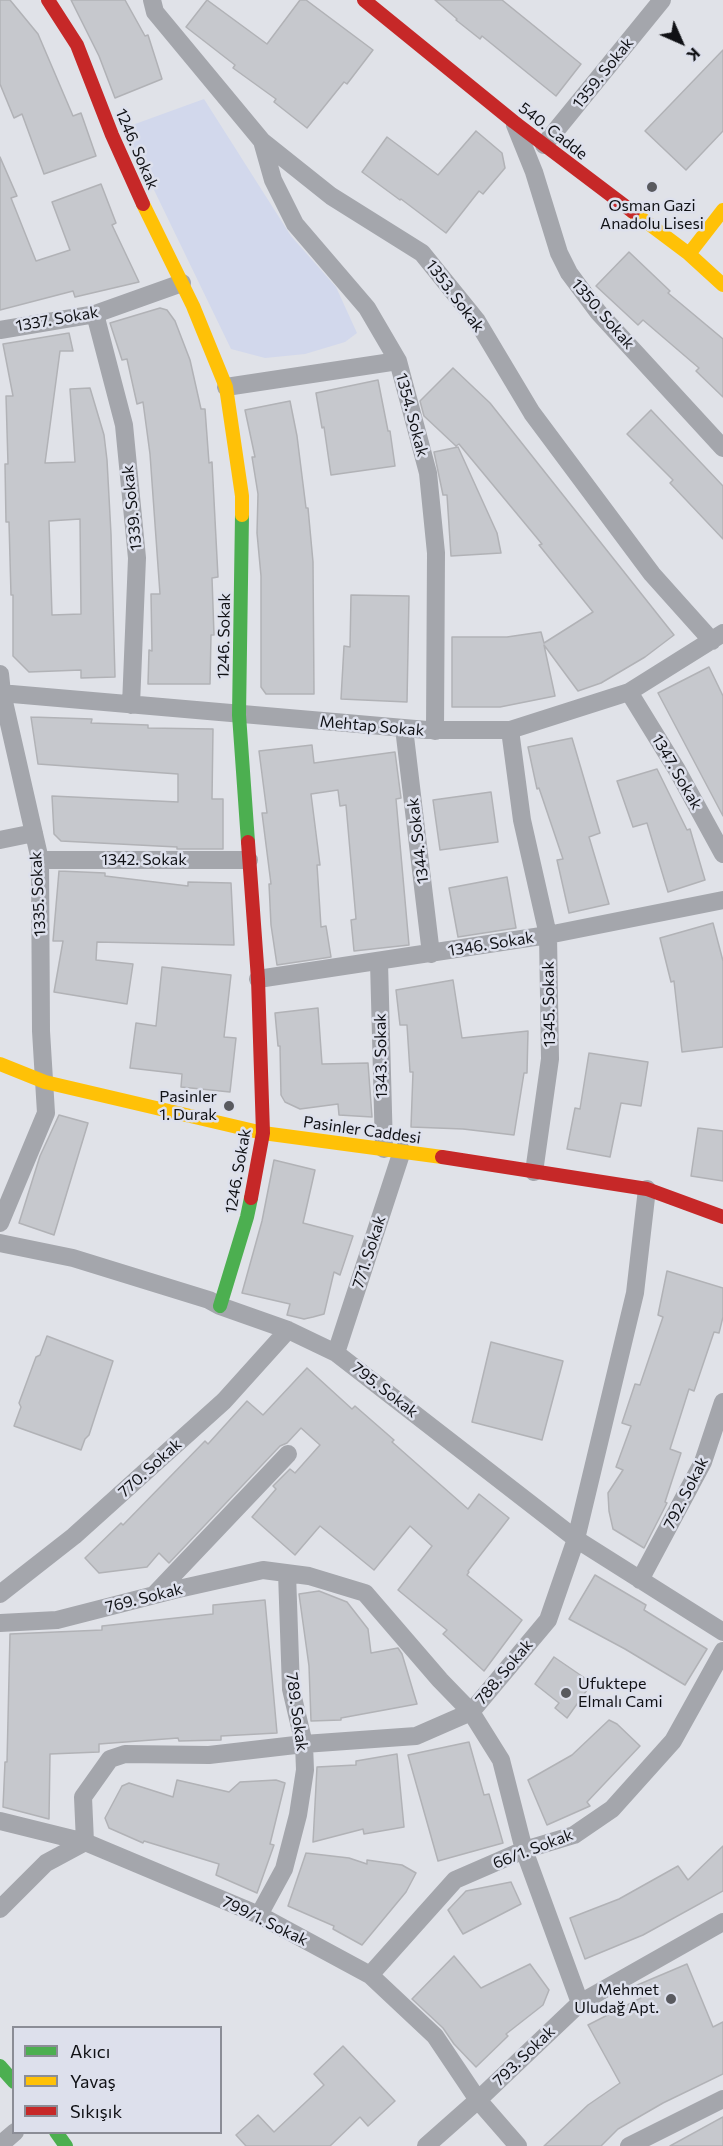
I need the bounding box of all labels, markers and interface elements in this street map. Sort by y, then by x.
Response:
north arrow [651,12,711,72]
street label: 1359. Sokak [568,34,638,112]
text: K [683,44,705,66]
street label: 540. Cadde [515,98,591,164]
street label: 1246. Sokak [111,106,163,192]
marker: Osman Gazi Anadolu Lisesi [645,180,659,194]
place label: Osman Gazi Anadolu Lisesi [600,196,704,234]
street label: 1353. Sokak [422,256,488,336]
street label: 1350. Sokak [567,275,639,353]
street label: 1337. Sokak [14,302,100,336]
street label: 1354. Sokak [392,371,432,459]
street label: 1339. Sokak [118,464,146,552]
street label: 1246. Sokak [214,593,234,679]
street label: Mehtap Sokak [319,712,425,740]
street label: 1347. Sokak [648,731,706,813]
street label: 1344. Sokak [403,797,433,885]
street label: 1342. Sokak [101,850,187,870]
street label: 1335. Sokak [26,851,50,937]
street label: 1346. Sokak [447,928,535,960]
street label: 1345. Sokak [539,961,559,1047]
street label: 1343. Sokak [371,1013,391,1099]
place label: Pasinler 1. Durak [159,1087,217,1125]
marker: Pasinler 1. Durak [222,1099,236,1113]
street label: Pasinler Caddesi [302,1112,422,1148]
street label: 1246. Sokak [221,1127,255,1215]
street label: 771. Sokak [348,1213,390,1291]
street label: 795. Sokak [348,1358,422,1422]
street label: 770. Sokak [114,1435,186,1501]
street label: 792. Sokak [660,1454,712,1532]
street label: 769. Sokak [103,1579,185,1617]
street label: 788. Sokak [471,1636,537,1708]
street label: 789. Sokak [282,1672,312,1752]
place label: Ufuktepe Elmalı Cami [578,1674,663,1712]
marker: Ufuktepe Elmalı Cami [559,1686,573,1700]
street label: 66/1. Sokak [490,1825,576,1873]
street label: 799/1. Sokak [219,1892,311,1950]
place label: Mehmet Uludağ Apt. [574,1980,659,2018]
marker: Mehmet Uludağ Apt. [664,1992,678,2006]
street label: 793. Sokak [489,2022,559,2090]
legend [12,2026,222,2134]
text: Akıcı [70,2040,110,2062]
text: Yavaş [70,2070,116,2092]
text: Sıkışık [70,2100,122,2122]

